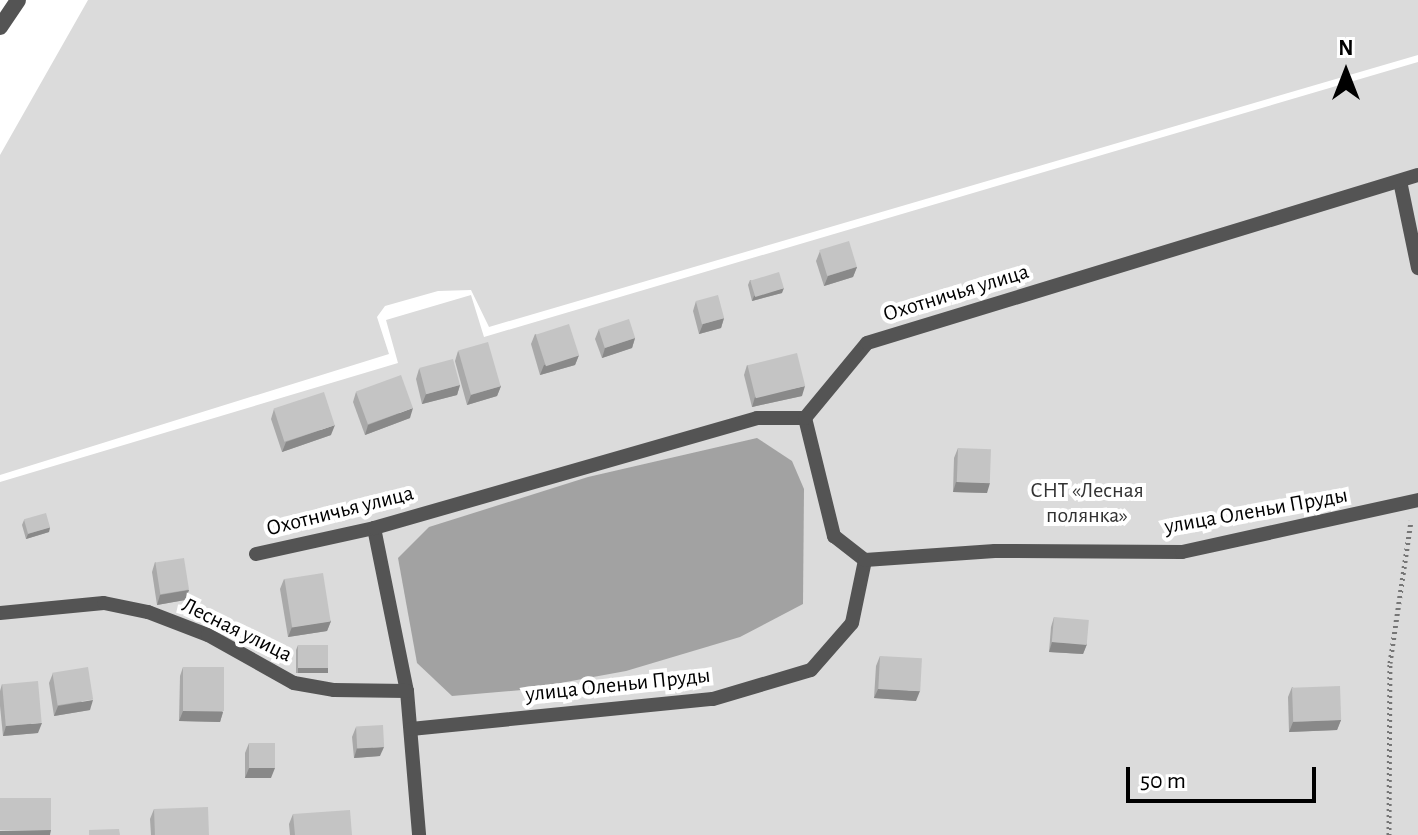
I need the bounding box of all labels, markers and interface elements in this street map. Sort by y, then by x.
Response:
north arrow [1306,32,1386,112]
text: N [1338,37,1354,59]
street label: Охотничья улица [880,258,1032,328]
park label: СНТ «Лесная полянка» [1030,477,1144,528]
street label: Охотничья улица [263,480,417,542]
street label: улица Оленьи Пруды [1162,482,1350,540]
street label: Лесная улица [178,592,296,668]
street label: улица Оленьи Пруды [524,662,712,708]
scale bar [1130,751,1320,801]
text: 50 m [1140,769,1186,793]

